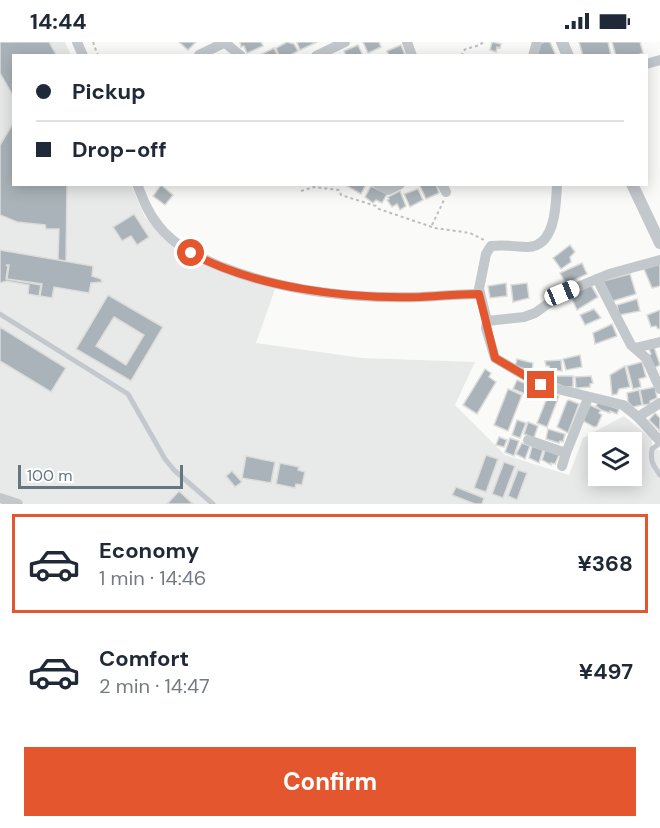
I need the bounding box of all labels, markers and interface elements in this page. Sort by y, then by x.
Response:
text: 14:44 [30,7,87,36]
text: Pickup [72,77,146,106]
text: Drop-off [72,135,167,164]
route start [177,239,204,266]
car [542,278,582,308]
route end [527,371,554,398]
map controls [588,432,642,486]
button: layers [588,432,642,486]
scale bar [18,462,183,490]
text: 100 m [27,465,72,486]
text: Economy [99,536,199,565]
icon: car [27,537,81,591]
text: ¥368 [578,549,633,578]
text: 1 min · 14:46 [99,565,206,591]
text: Comfort [99,644,189,673]
icon: car [27,645,81,699]
text: ¥497 [579,657,633,686]
text: 2 min · 14:47 [99,673,210,699]
button: Confirm [24,747,636,816]

